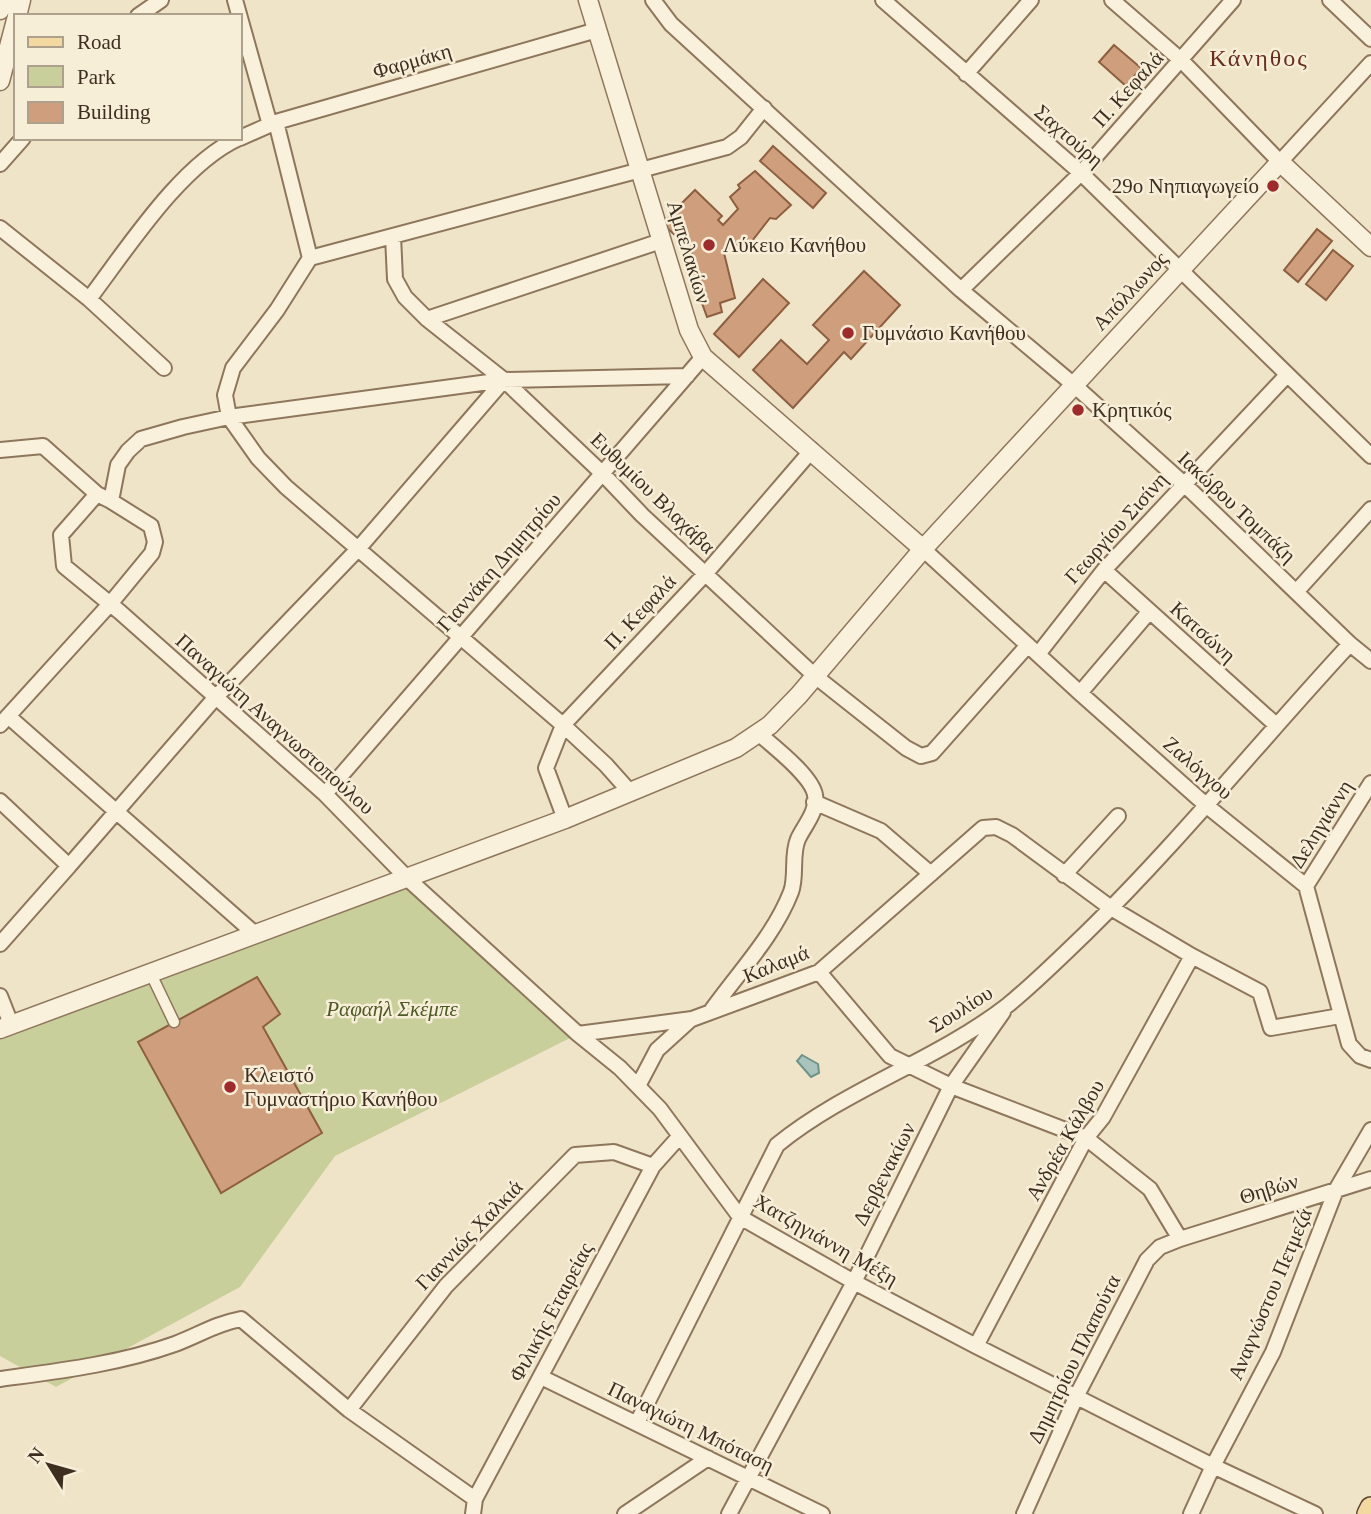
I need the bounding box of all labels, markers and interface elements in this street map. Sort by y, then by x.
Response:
legend [14,14,242,140]
text: Road [77,30,122,54]
street label: Φαρμάκη [370,38,454,84]
district label: Κάνηθος [1209,45,1309,71]
street label: Π. Κεφαλά [1088,46,1168,132]
text: Park [77,65,116,89]
text: Building [77,100,151,124]
street label: Σαχτούρη [1030,100,1108,172]
place label: 29ο Νηπιαγωγείο [1112,174,1259,198]
marker: 29ο Νηπιαγωγείο [1265,178,1281,194]
street label: Αμπελακίων [662,198,716,306]
place label: Λύκειο Κανήθου [723,233,866,257]
marker: Λύκειο Κανήθου [701,237,717,253]
street label: Απόλλωνος [1088,246,1173,335]
place label: Γυμνάσιο Κανήθου [862,321,1026,345]
marker: Γυμνάσιο Κανήθου [840,325,856,341]
place label: Κρητικός [1092,398,1172,422]
marker: Κρητικός [1070,402,1086,418]
street label: Ευθυμίου Βλαχάβα [586,428,720,558]
street label: Ιακώβου Τομπάζη [1173,446,1301,568]
street label: Γεωργίου Σισίνη [1060,467,1172,589]
street label: Γιαννάκη Δημητρίου [432,488,566,636]
street label: Π. Κεφαλά [599,569,681,655]
street label: Κατσώνη [1165,597,1241,667]
street label: Παναγιώτη Αναγνωστοπούλου [171,629,379,819]
street label: Ζαλόγγου [1158,731,1238,805]
street label: Δεληγιάννη [1285,776,1357,872]
street label: Καλαμά [740,940,812,988]
street label: Σουλίου [925,980,997,1038]
park label: Ραφαήλ Σκέμπε [325,997,458,1021]
place label: Κλειστό Γυμναστήριο Κανήθου [244,1063,438,1111]
street label: Ανδρέα Κάλβου [1021,1075,1109,1205]
marker: Κλειστό Γυμναστήριο Κανήθου [222,1079,238,1095]
street label: Δερβενακίων [848,1118,920,1230]
street label: Θηβών [1237,1169,1301,1209]
street label: Γιαννιώς Χαλκιά [411,1175,527,1295]
street label: Χατζηγιάννη Μέξη [750,1189,902,1291]
street label: Αναγνώστου Πετμεζά [1223,1205,1317,1383]
street label: Φιλικής Εταιρείας [504,1238,598,1386]
street label: Δημητρίου Πλαπούτα [1023,1271,1125,1447]
street label: Παναγιώτη Μπόταση [604,1376,778,1478]
north arrow [14,1430,84,1500]
text: N [23,1443,49,1467]

